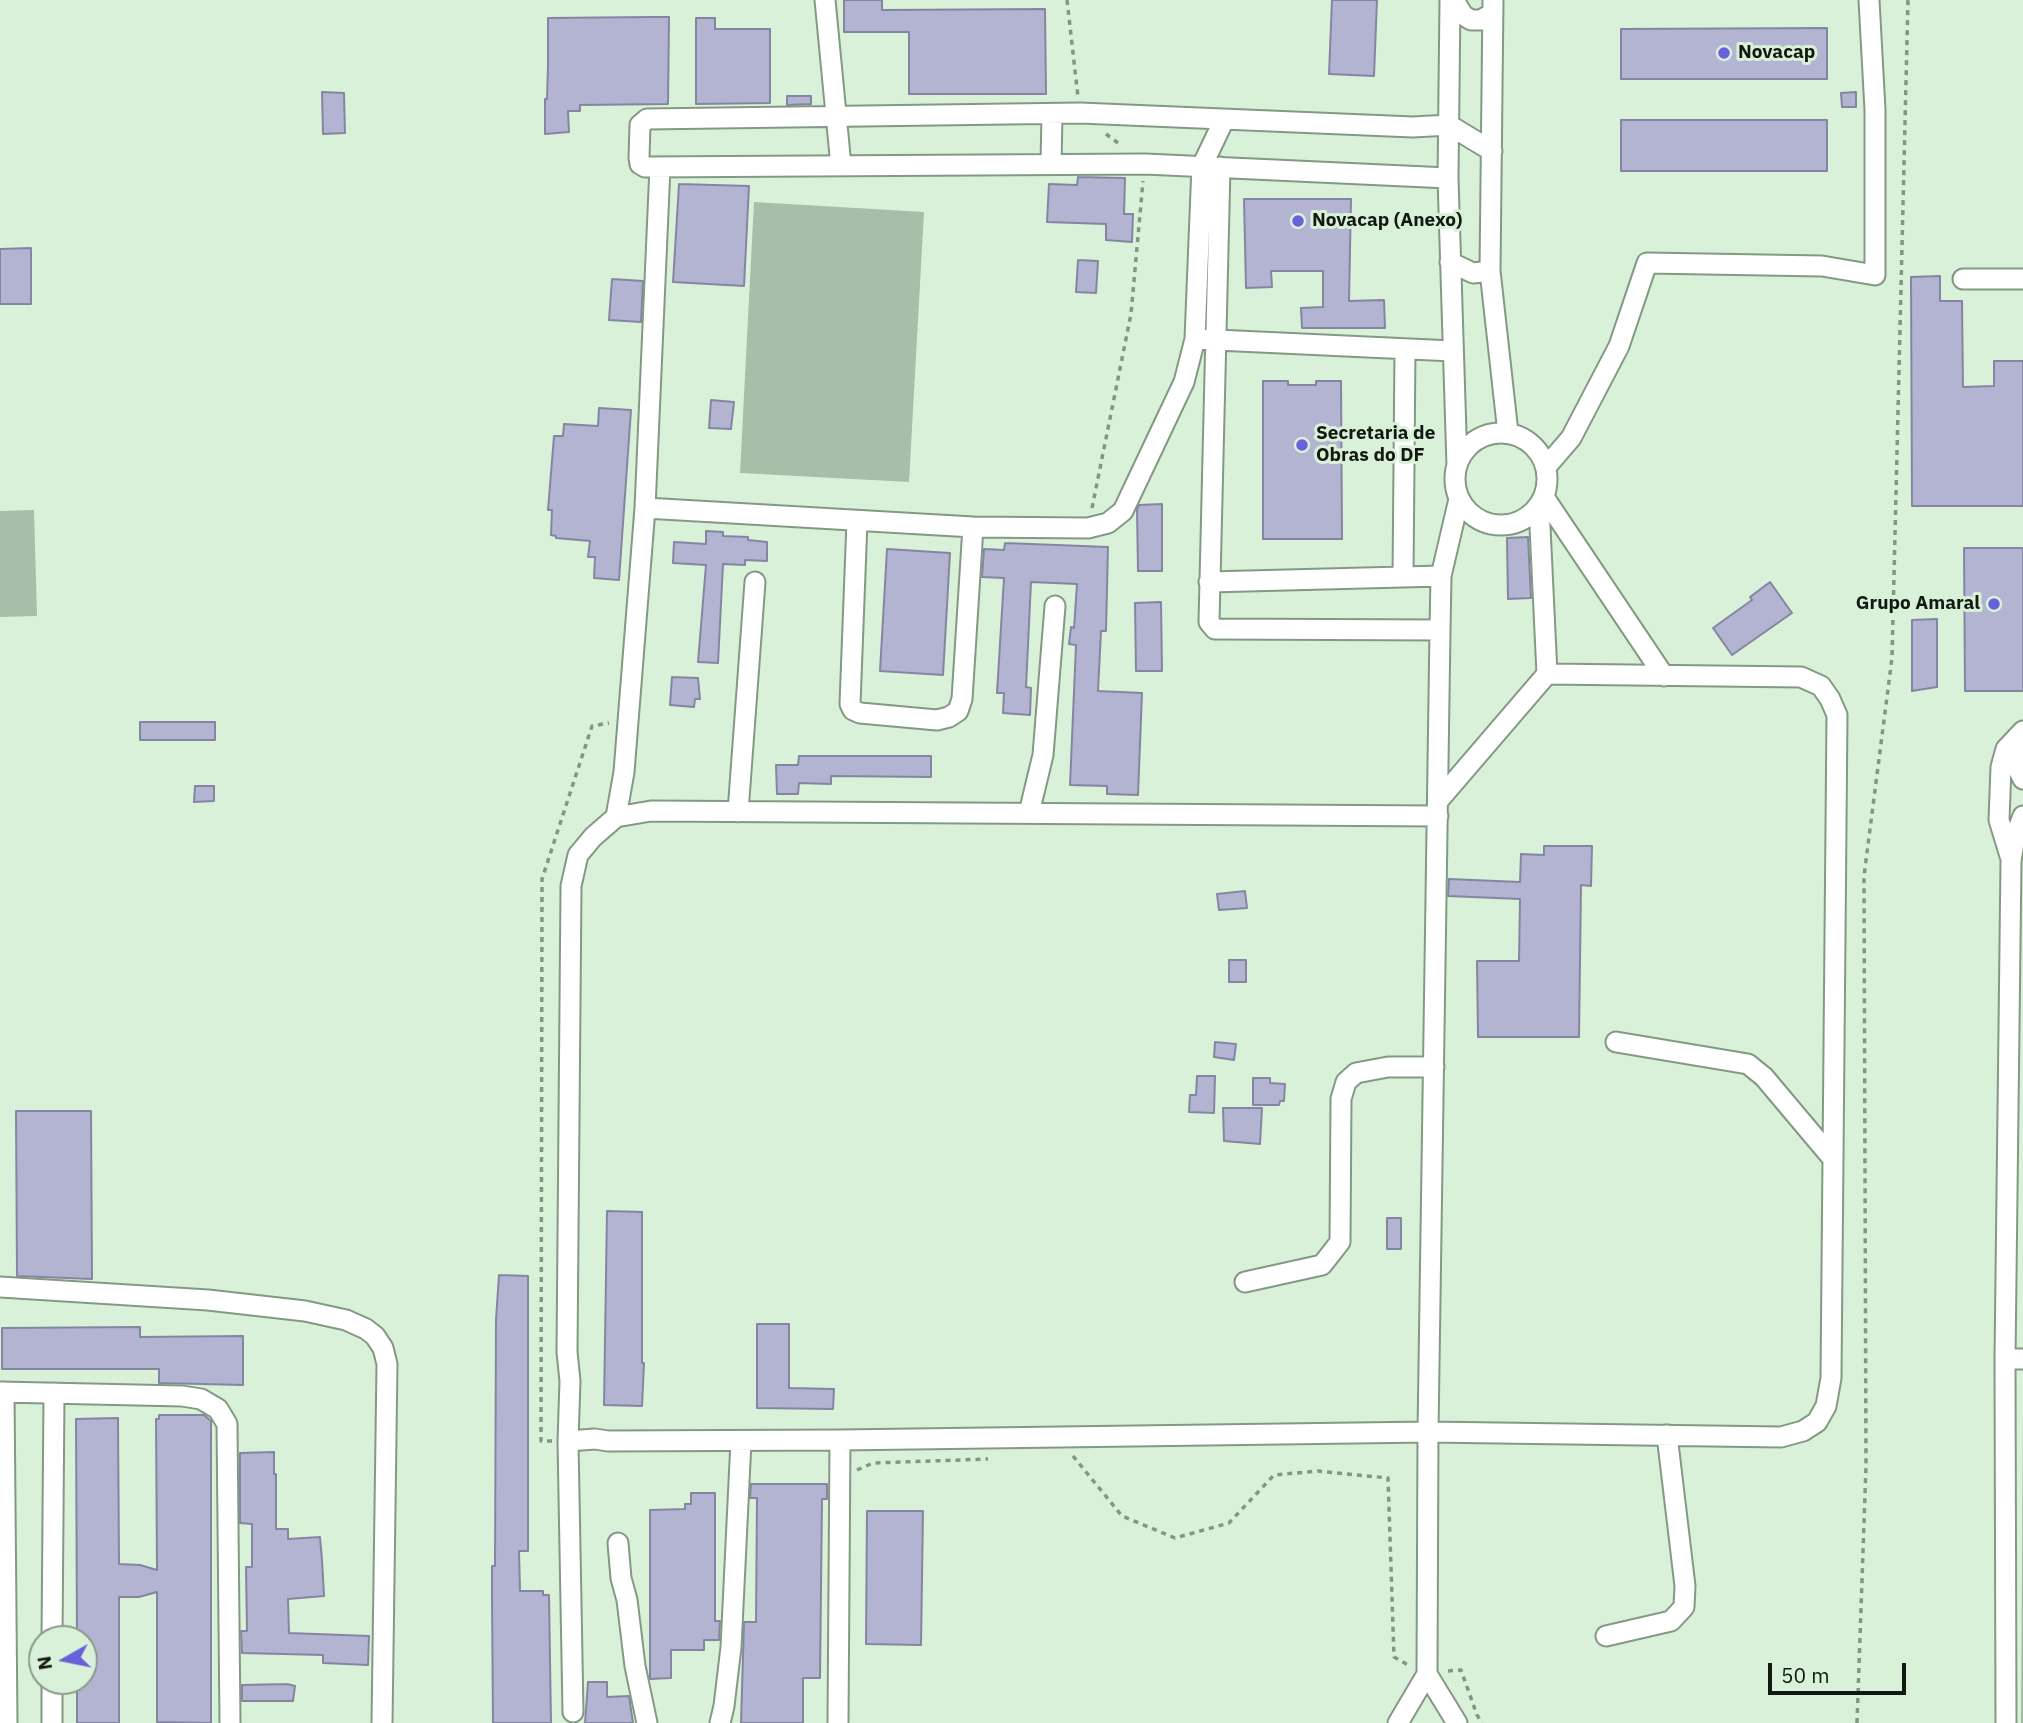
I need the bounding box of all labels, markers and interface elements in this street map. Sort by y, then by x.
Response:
place label: Novacap [1738,42,1815,64]
marker: Novacap [1716,45,1732,61]
place label: Novacap (Anexo) [1312,210,1462,232]
marker: Novacap (Anexo) [1290,213,1306,229]
place label: Secretaria de Obras do DF [1316,423,1435,467]
marker: Secretaria de Obras do DF [1294,437,1310,453]
place label: Grupo Amaral [1856,593,1980,615]
marker: Grupo Amaral [1986,596,2002,612]
north arrow [28,1625,98,1695]
scale bar [1771,1650,1909,1694]
text: N [31,1654,57,1672]
text: 50 m [1781,1661,1830,1689]

